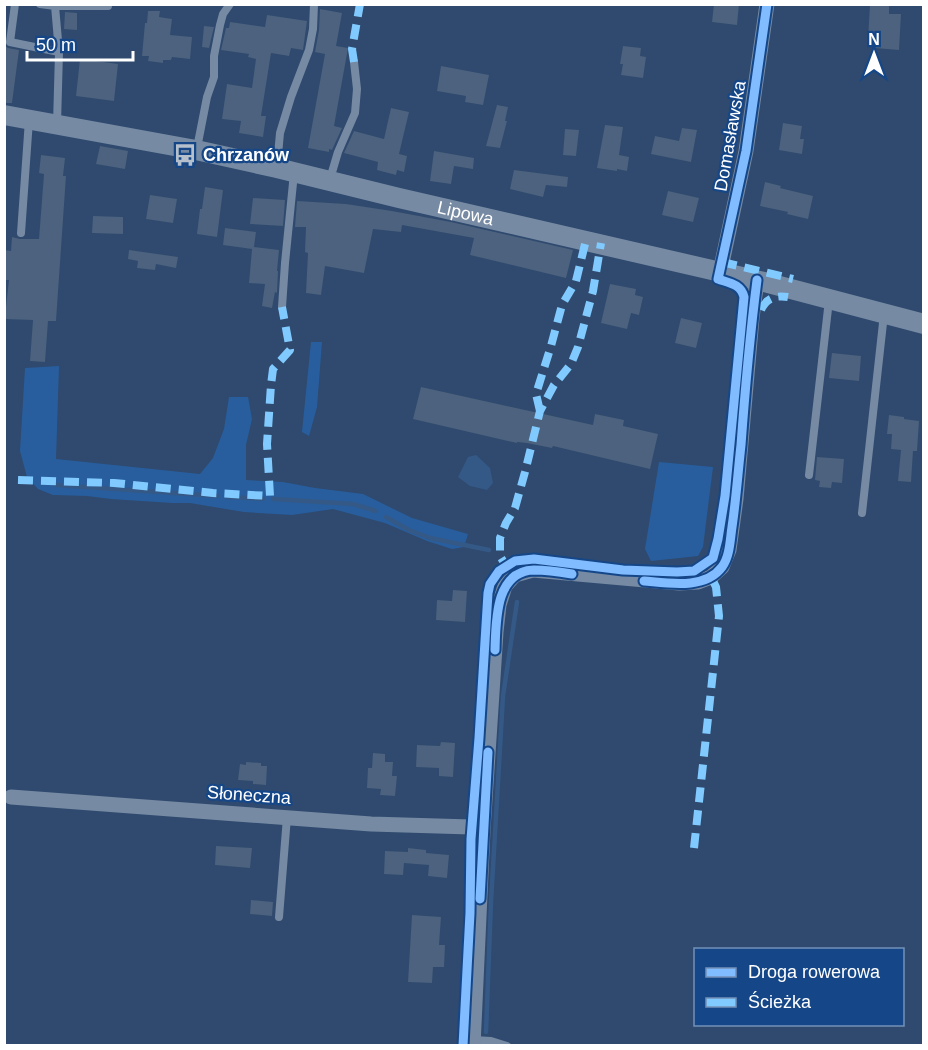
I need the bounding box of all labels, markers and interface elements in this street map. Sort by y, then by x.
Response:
scale bar [27,24,134,62]
north arrow [844,24,904,84]
text: N [868,31,880,48]
text: 50 m [36,35,76,55]
street label: Domasławska [710,78,750,193]
bus stop icon: Chrzanów [172,142,198,168]
place label: Chrzanów [203,145,290,165]
street label: Lipowa [435,197,496,230]
street label: Słoneczna [206,782,293,808]
legend [694,948,904,1026]
text: Droga rowerowa [748,962,881,982]
text: Ścieżka [748,991,812,1012]

